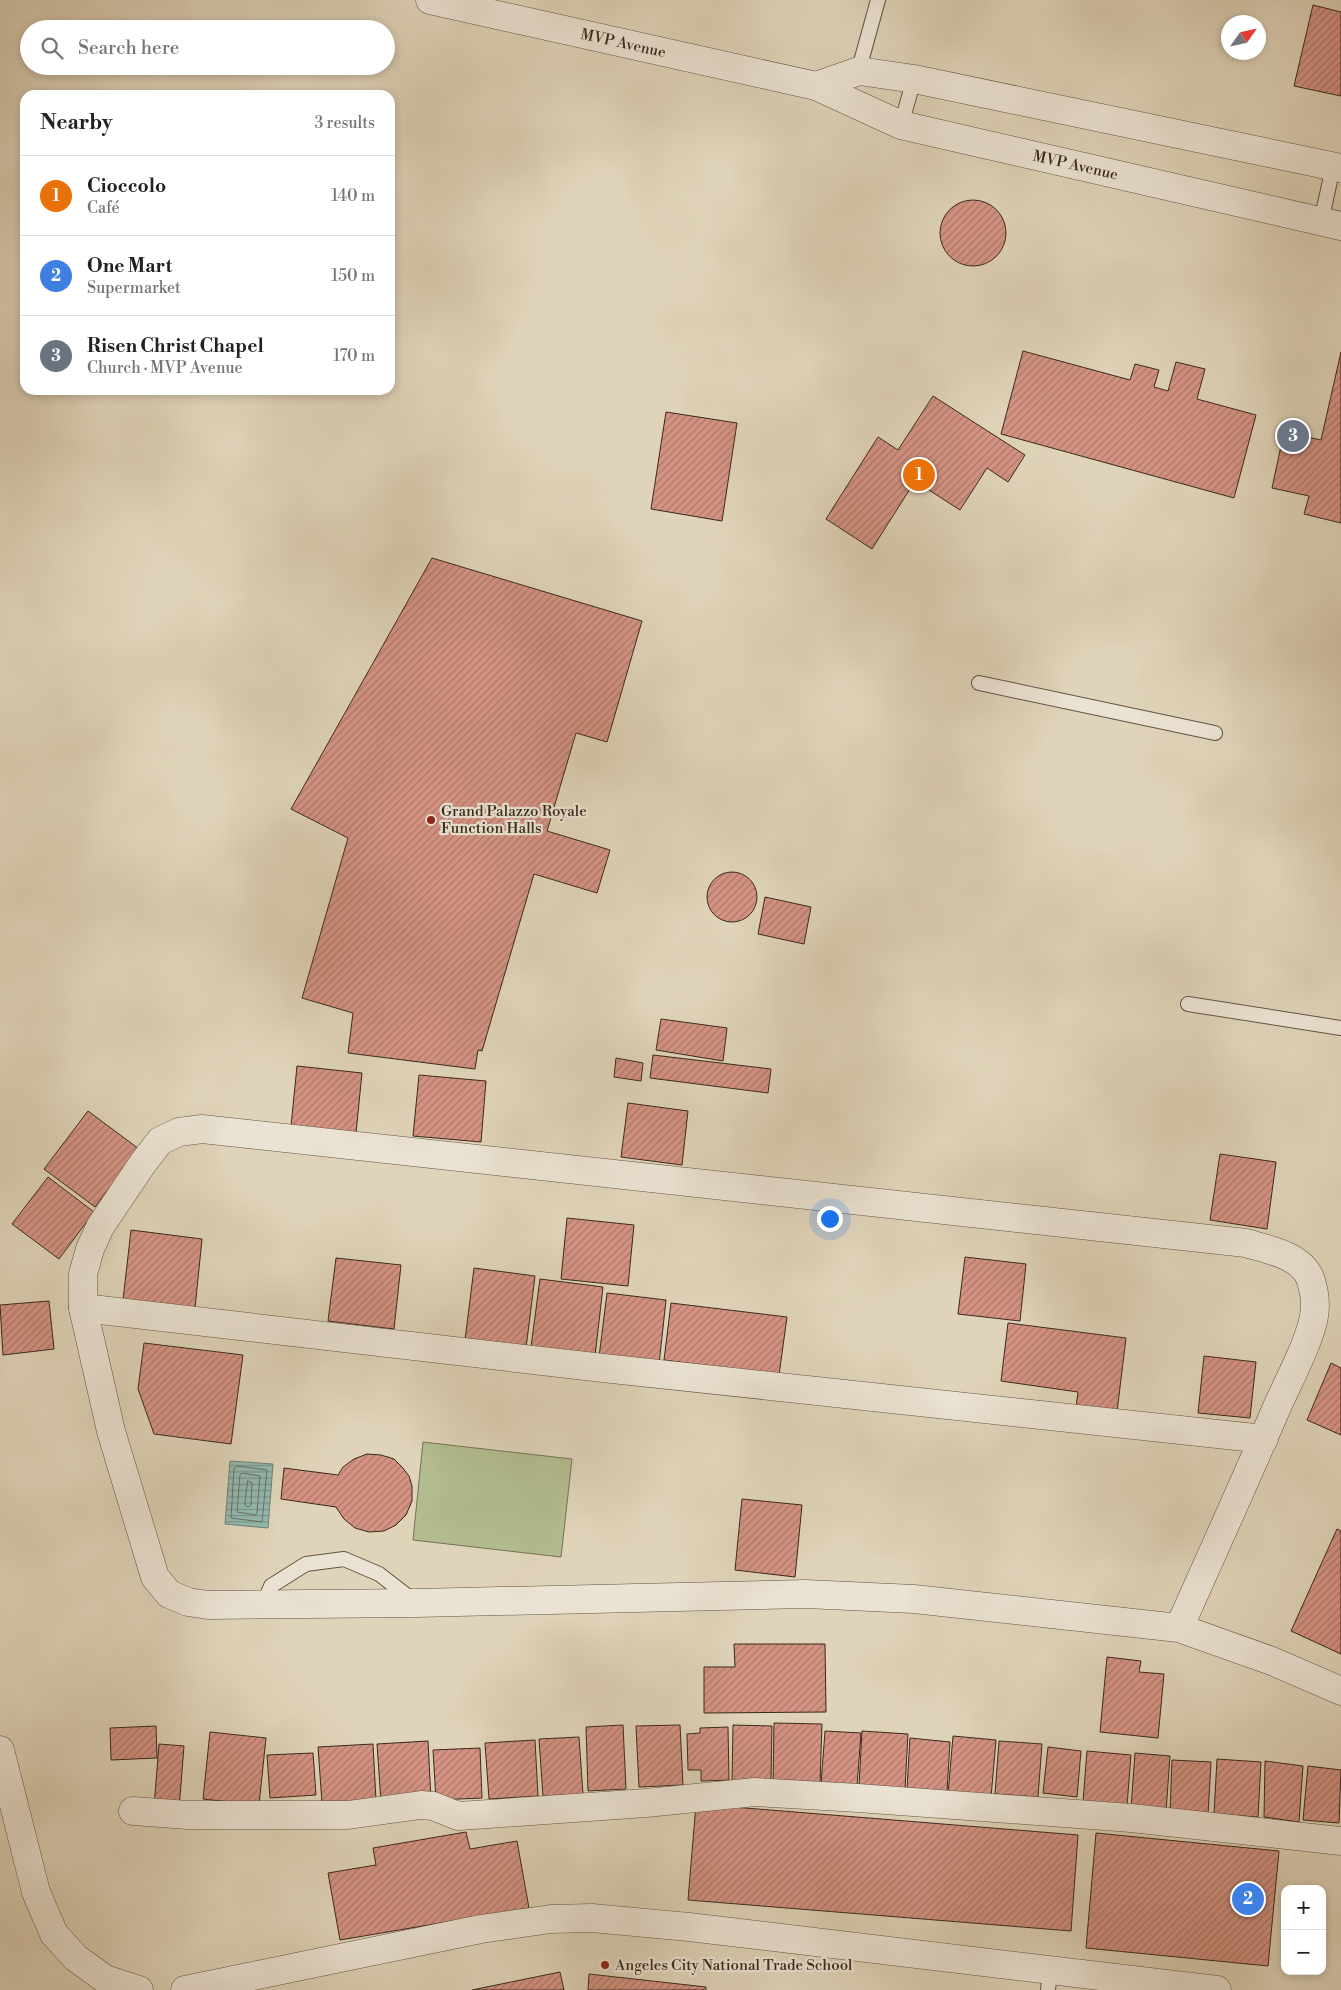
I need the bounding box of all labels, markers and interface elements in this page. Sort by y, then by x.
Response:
north arrow [1221,15,1266,60]
search box [20,20,395,75]
street label: MVP Avenue [579,24,668,62]
icon: search [38,34,66,62]
text: Search here [78,36,179,60]
text: Nearby [40,110,113,136]
text: 3 results [314,113,375,133]
street label: MVP Avenue [1031,146,1120,184]
text: Cioccolo [87,174,166,198]
text: 1 [52,186,60,206]
text: 140 m [331,186,375,206]
text: Café [87,198,120,218]
text: One Mart [87,254,172,278]
text: 2 [51,266,61,286]
text: 150 m [331,266,375,286]
text: Supermarket [87,278,181,298]
text: Risen Christ Chapel [87,334,264,358]
text: 3 [51,346,61,366]
text: 170 m [333,346,375,366]
text: Church · MVP Avenue [87,358,243,378]
pin: 3 [1277,417,1309,455]
pin: 1 [903,456,935,494]
place label: Grand Palazzo Royale Function Halls [441,802,587,838]
marker: Grand Palazzo Royale Function Halls [425,814,437,826]
your location [817,1206,843,1232]
pin: 2 [1232,1880,1264,1918]
map controls [1281,1885,1326,1975]
button: + [1281,1885,1326,1930]
button: − [1281,1930,1326,1975]
place label: Angeles City National Trade School [614,1956,853,1975]
marker: Angeles City National Trade School [599,1959,611,1971]

